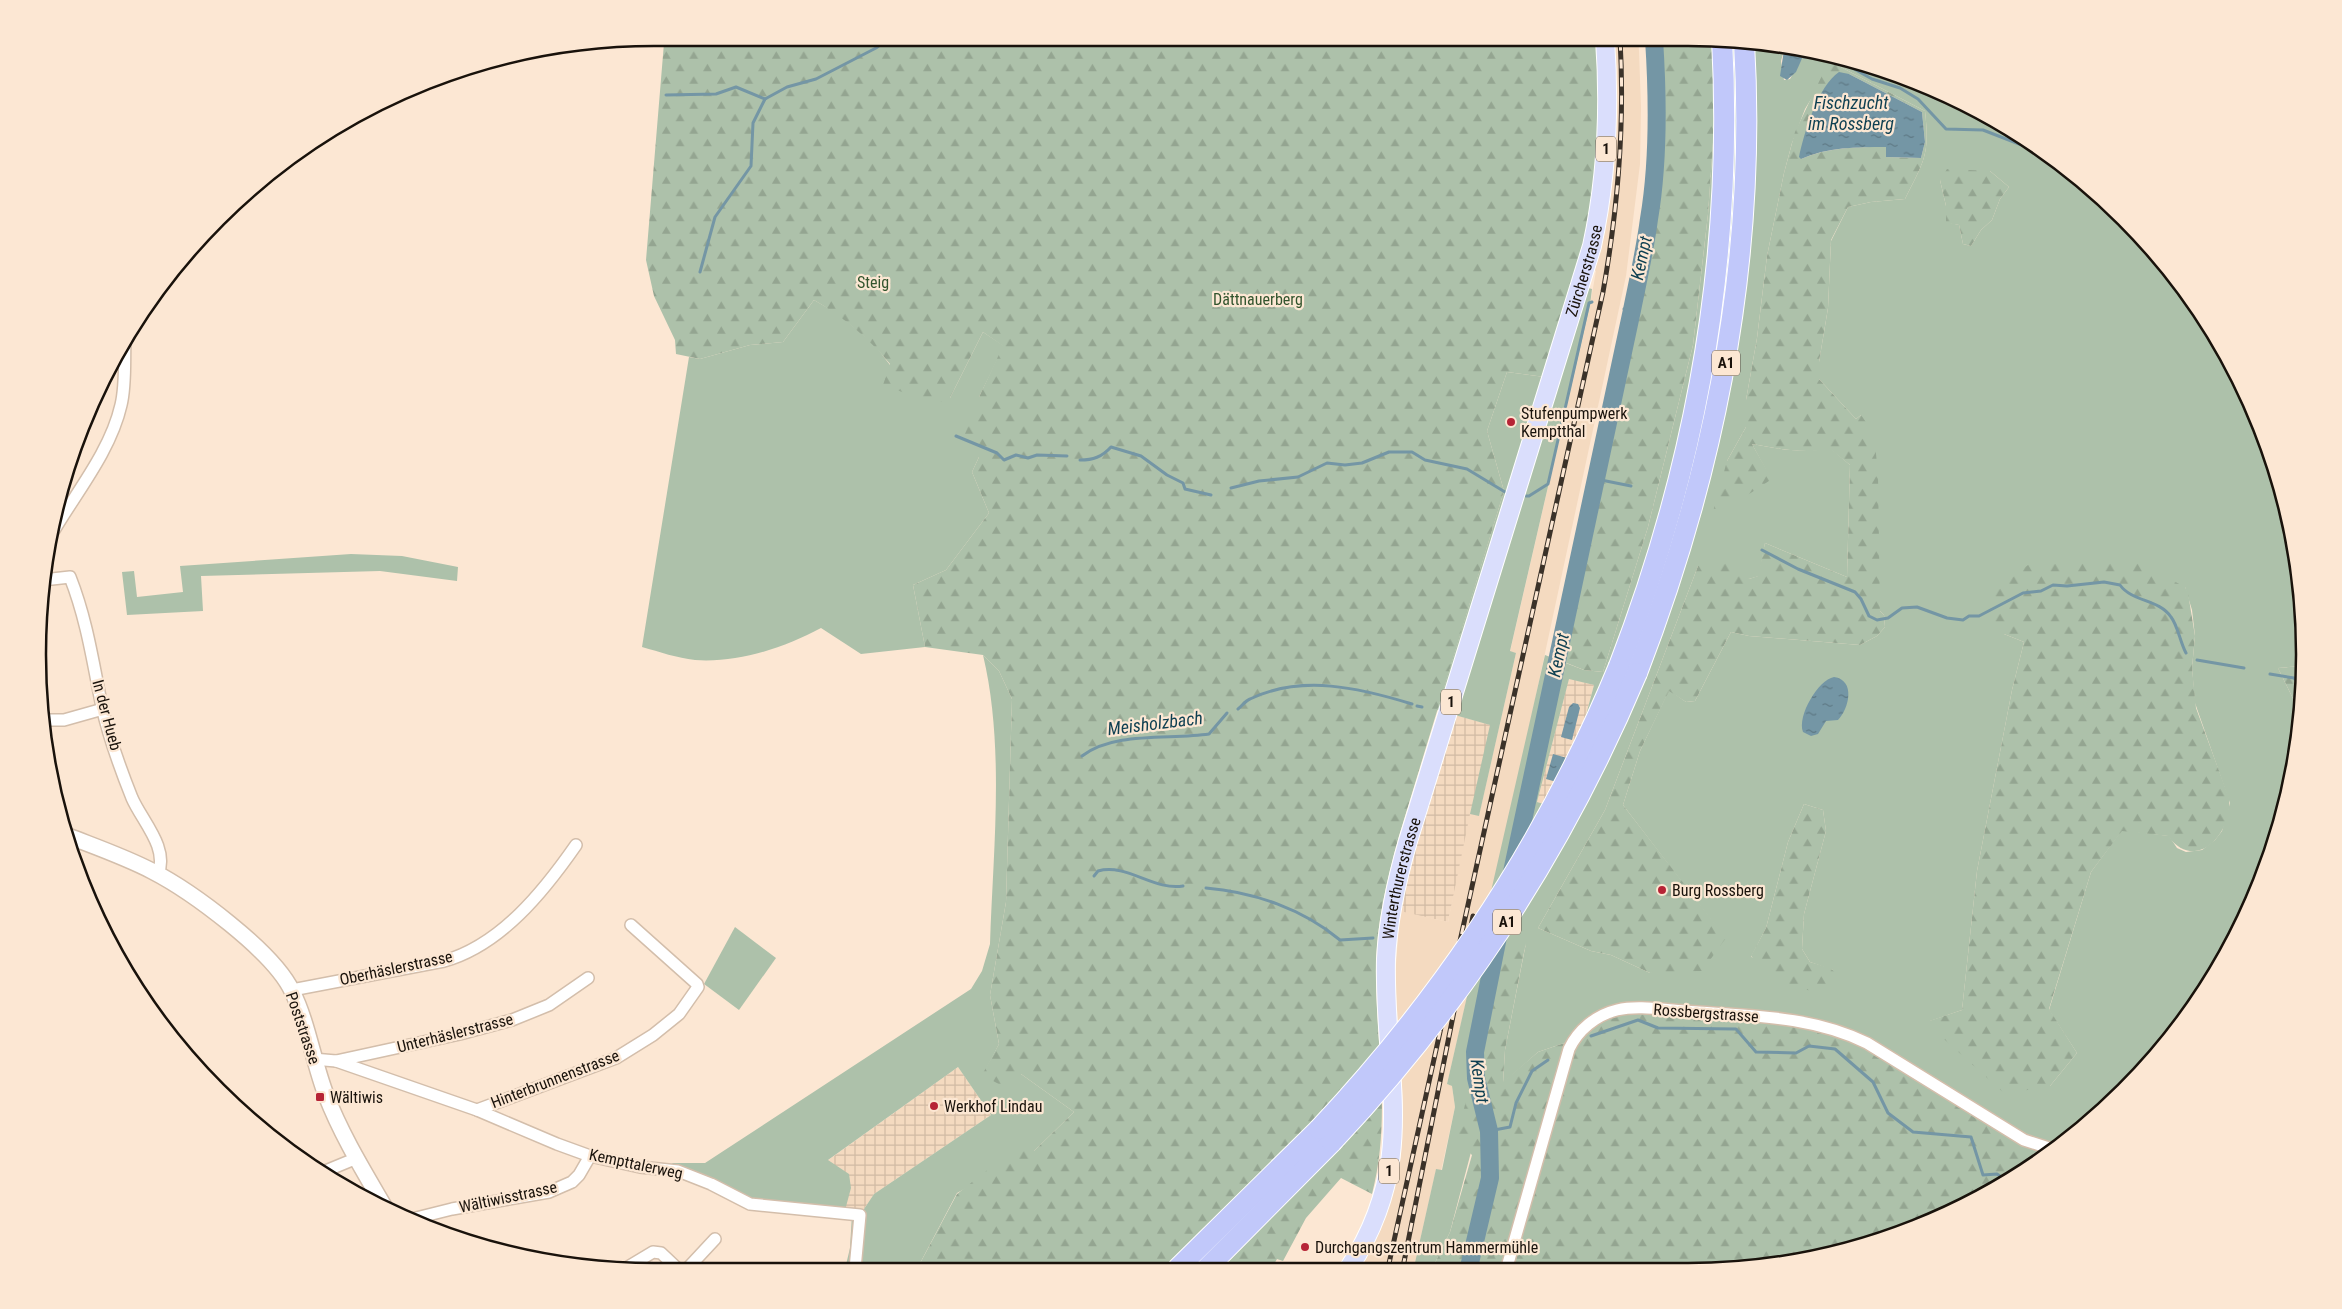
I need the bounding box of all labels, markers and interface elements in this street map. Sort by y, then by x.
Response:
water label: Fischzucht im Rossberg [1808,92,1894,134]
road number: 1 [1596,136,1616,162]
street label: Zürcherstrasse [1561,223,1606,319]
water label: Kempt [1626,233,1656,282]
park label: Steig [857,273,889,292]
park label: Dättnauerberg [1213,290,1303,309]
road number: A1 [1712,350,1740,376]
place label: Stufenpumpwerk Kemptthal [1521,404,1628,441]
marker: Stufenpumpwerk Kemptthal [1505,416,1517,428]
water label: Kempt [1543,630,1573,679]
street label: In der Hueb [88,678,126,753]
road number: 1 [1441,690,1461,714]
water label: Meisholzbach [1106,707,1204,739]
street label: Winterthurerstrasse [1378,815,1424,940]
place label: Burg Rossberg [1672,881,1764,900]
marker: Burg Rossberg [1656,884,1668,896]
road number: A1 [1493,910,1521,934]
street label: Oberhäslerstrasse [338,947,454,989]
street label: Poststrasse [282,989,324,1067]
street label: Rossbergstrasse [1653,1000,1759,1026]
street label: Unterhäslerstrasse [395,1009,515,1057]
street label: Hinterbrunnenstrasse [488,1046,622,1112]
water label: Kempt [1467,1058,1494,1105]
place label: Wältiwis [330,1088,383,1107]
marker: Wältiwis [314,1091,326,1103]
place label: Werkhof Lindau [944,1097,1042,1116]
marker: Werkhof Lindau [928,1100,940,1112]
street label: Kempttalerweg [588,1145,684,1183]
road number: 1 [1379,1158,1399,1184]
street label: Wältiwisstrasse [457,1177,559,1217]
place label: Durchgangszentrum Hammermühle [1315,1238,1538,1257]
marker: Durchgangszentrum Hammermühle [1299,1241,1311,1253]

